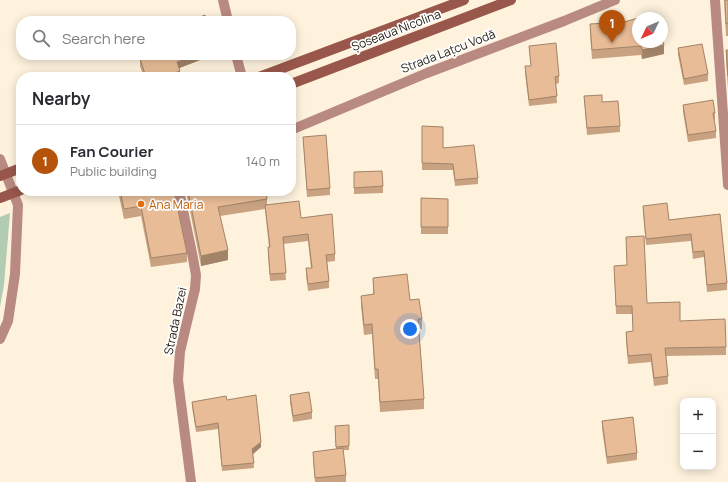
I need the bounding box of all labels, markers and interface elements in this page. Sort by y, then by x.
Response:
street label: Șoseaua Nicolina [349,5,443,55]
pin: 1 [599,10,625,43]
north arrow [632,12,668,48]
search box [16,16,296,60]
street label: Strada Lațcu Vodă [398,25,498,77]
icon: search [30,27,52,49]
text: Search here [62,28,145,49]
text: Nearby [32,87,90,110]
text: Fan Courier [70,141,154,162]
text: 1 [42,152,48,170]
text: 140 m [246,152,280,170]
text: Public building [70,162,157,180]
place label: Ana Maria [149,196,203,213]
marker: Ana Maria [136,199,146,209]
street label: Strada Bazei [160,286,190,356]
your location [400,319,420,339]
map controls [680,398,716,470]
button: + [680,398,716,434]
button: − [680,434,716,470]

